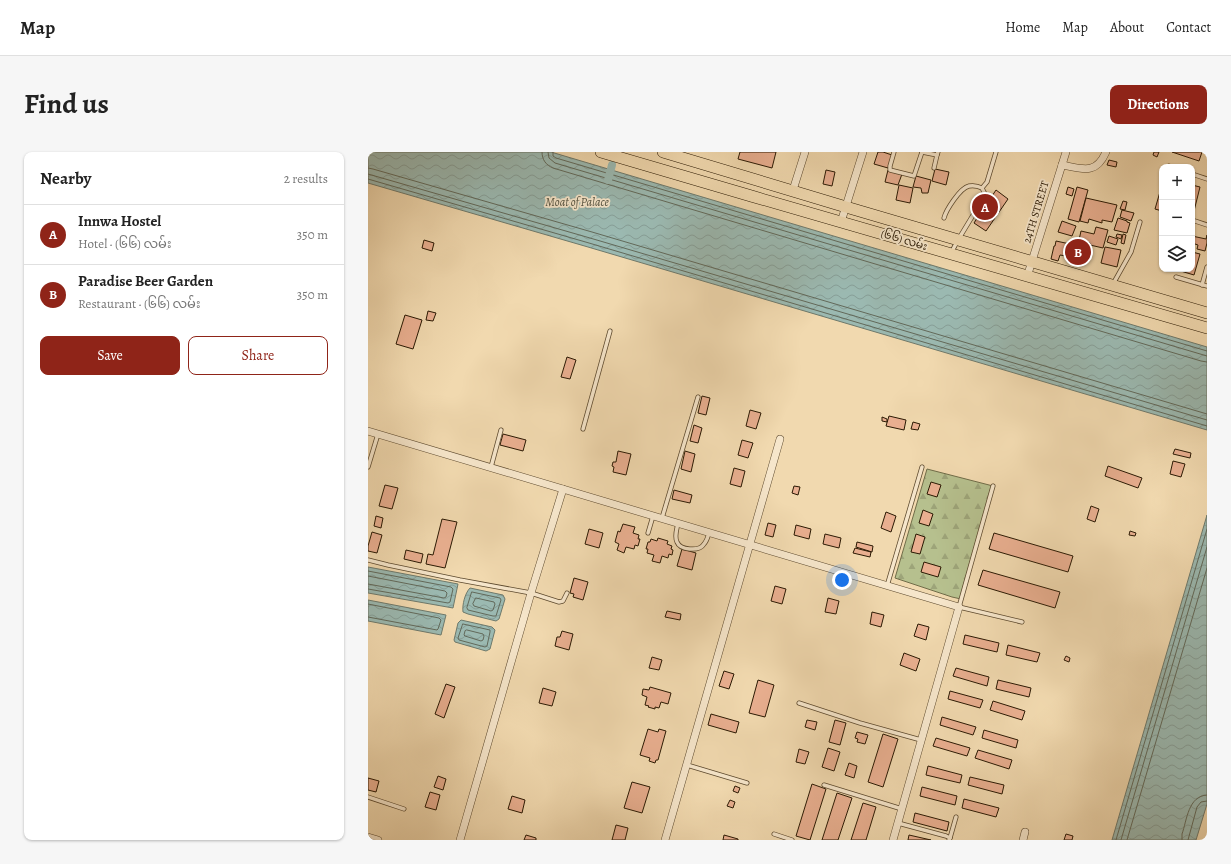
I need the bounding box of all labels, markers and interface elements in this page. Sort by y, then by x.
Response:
text: Map [20,15,55,41]
text: Home [1005,18,1040,37]
text: Map [1062,18,1088,37]
text: About [1110,18,1144,37]
text: Contact [1166,18,1211,37]
text: Find us [24,85,109,123]
button: Directions [1110,85,1207,124]
map controls [1159,164,1195,272]
button: + [1159,164,1195,200]
text: Nearby [40,167,91,190]
text: 2 results [284,170,328,187]
street label: 24TH STREET [1019,179,1053,245]
pin: A [972,192,998,222]
water label: Moat of Palace [545,194,609,210]
button: − [1159,200,1195,236]
text: Innwa Hostel [78,211,161,231]
text: A [49,226,57,243]
text: 350 m [297,226,328,243]
street label: (၆၆) လမ်း [879,226,929,254]
text: Hotel · (၆၆) လမ်း [78,235,171,252]
button: layers [1159,236,1195,272]
pin: B [1065,237,1091,267]
text: Paradise Beer Garden [78,271,213,291]
text: B [49,286,57,303]
text: 350 m [297,286,328,303]
text: Restaurant · (၆၆) လမ်း [78,295,200,312]
button: Save [40,336,180,375]
button: Share [188,336,328,375]
your location [832,570,852,590]

